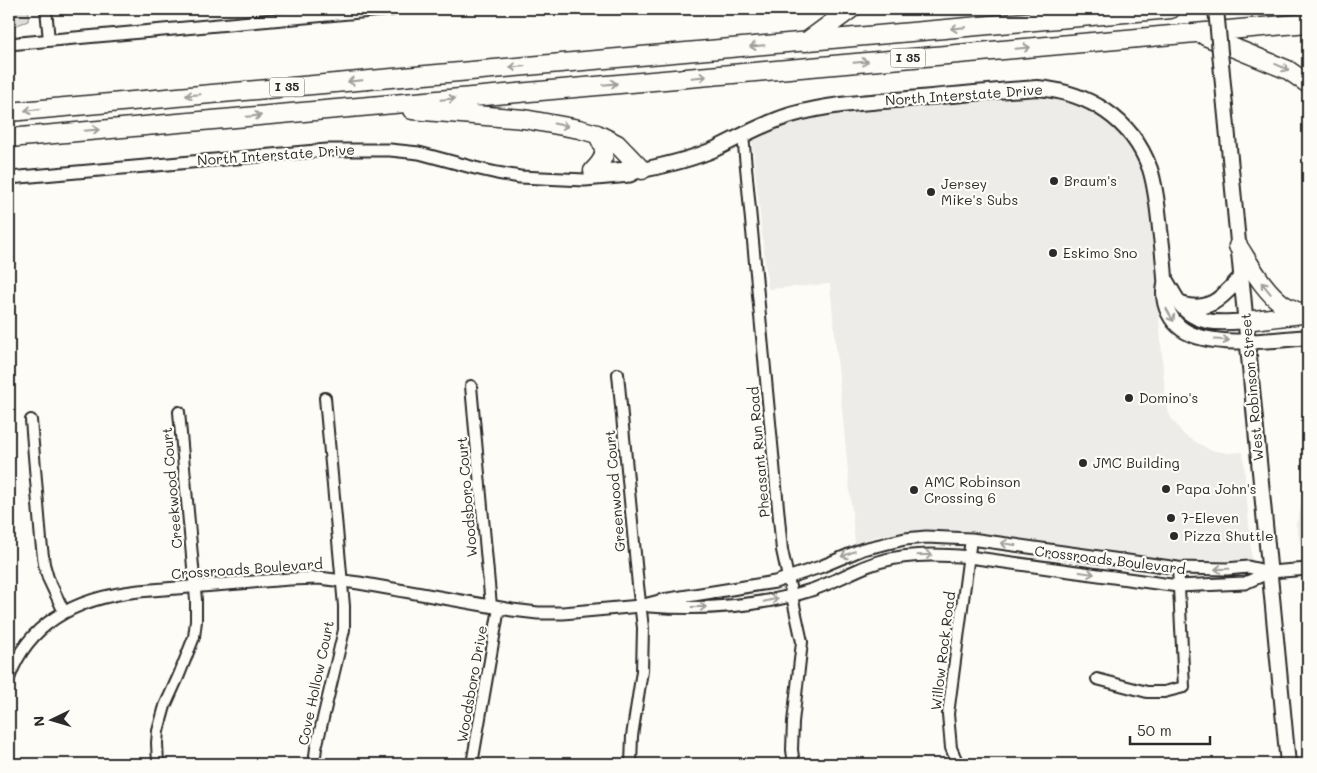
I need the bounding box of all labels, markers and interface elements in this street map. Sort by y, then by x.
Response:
one-way arrow [951,23,967,33]
one-way arrow [749,41,765,51]
one-way arrow [1014,43,1030,53]
road number: I 35 [890,48,926,68]
one-way arrow [852,58,868,67]
one-way arrow [510,62,526,71]
one-way arrow [1274,63,1289,73]
one-way arrow [691,72,707,81]
one-way arrow [348,76,364,86]
road number: I 35 [270,77,304,96]
one-way arrow [602,80,618,89]
street label: North Interstate Drive [885,80,1043,109]
one-way arrow [186,91,202,100]
one-way arrow [440,94,456,103]
one-way arrow [24,105,40,114]
one-way arrow [246,111,262,121]
one-way arrow [552,121,568,130]
one-way arrow [84,125,100,135]
street label: North Interstate Drive [197,140,355,169]
place label: Braum's [1064,171,1117,190]
place label: Jersey Mike's Subs [941,174,1018,209]
marker: Braum's [1048,175,1060,187]
marker: Jersey Mike's Subs [925,186,937,198]
place label: Eskimo Sno [1063,243,1137,262]
marker: Eskimo Sno [1047,247,1059,259]
one-way arrow [1261,281,1272,294]
one-way arrow [1166,307,1176,321]
street label: West Robinson Street [1236,312,1267,462]
one-way arrow [1214,336,1230,345]
street label: Pheasant Run Road [743,386,774,518]
place label: Domino's [1139,388,1198,407]
marker: Domino's [1123,392,1135,404]
street label: Creekwood Court [157,427,186,550]
street label: Greenwood Court [600,429,629,553]
street label: Woodsboro Court [452,436,481,558]
place label: JMC Building [1093,453,1180,472]
marker: JMC Building [1077,457,1089,469]
place label: AMC Robinson Crossing 6 [924,472,1020,507]
place label: Papa John's [1176,479,1257,498]
marker: Papa John's [1160,483,1172,495]
marker: AMC Robinson Crossing 6 [908,484,920,496]
place label: 7-Eleven [1181,508,1239,527]
marker: 7-Eleven [1165,512,1177,524]
place label: Pizza Shuttle [1184,526,1274,545]
marker: Pizza Shuttle [1168,530,1180,542]
one-way arrow [1001,539,1017,549]
street label: Crossroads Boulevard [1033,541,1187,578]
one-way arrow [917,550,933,560]
one-way arrow [841,551,856,560]
street label: Crossroads Boulevard [170,554,324,583]
one-way arrow [1214,564,1230,573]
one-way arrow [1078,568,1094,578]
street label: Willow Rock Road [926,590,959,711]
one-way arrow [762,595,778,604]
one-way arrow [690,602,706,612]
street label: Cove Hollow Court [293,619,338,747]
street label: Woodsboro Drive [452,624,491,744]
north arrow [28,696,78,746]
scale bar [1130,713,1210,745]
text: N [29,715,48,727]
text: 50 m [1137,720,1172,740]

